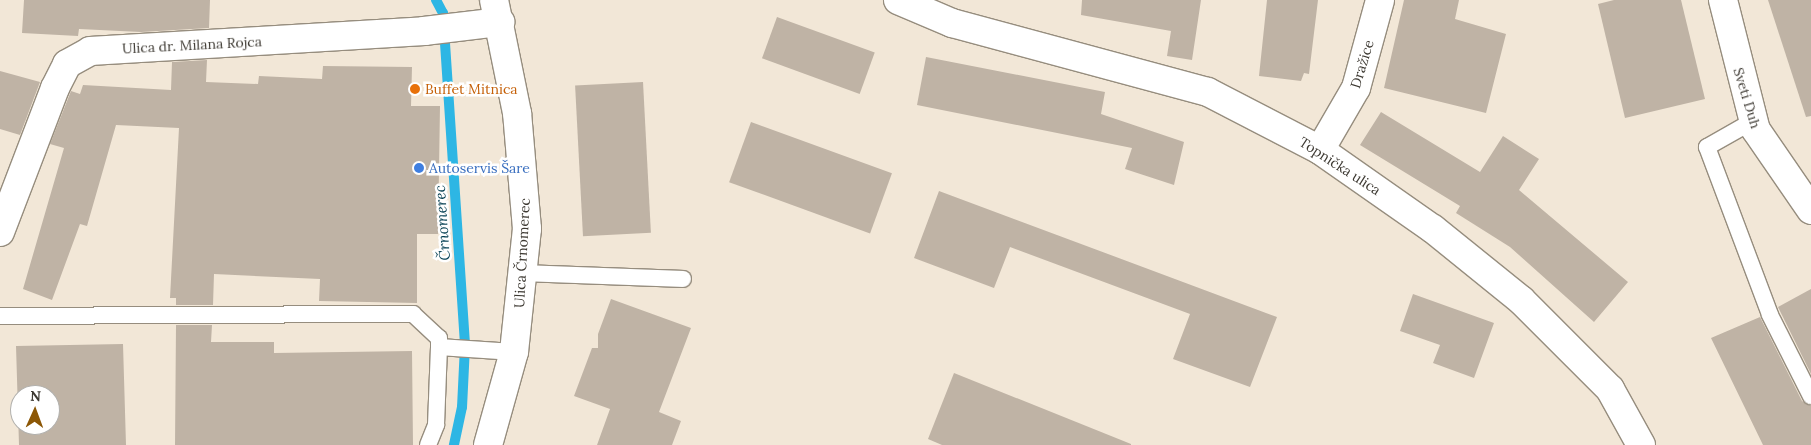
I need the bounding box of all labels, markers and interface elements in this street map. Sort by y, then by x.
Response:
street label: Ulica dr. Milana Rojca [122,33,262,57]
street label: Dražice [1347,38,1377,90]
street label: Sveti Duh [1730,66,1764,130]
place label: Buffet Mitnica [425,81,518,97]
marker: Buffet Mitnica [409,83,421,95]
street label: Topnička ulica [1296,133,1384,199]
place label: Autoservis Šare [429,160,530,176]
marker: Autoservis Šare [413,162,425,174]
water label: Črnomerec [430,185,454,261]
street label: Ulica Črnomerec [511,198,533,308]
north arrow [10,385,60,435]
text: N [30,387,41,405]

